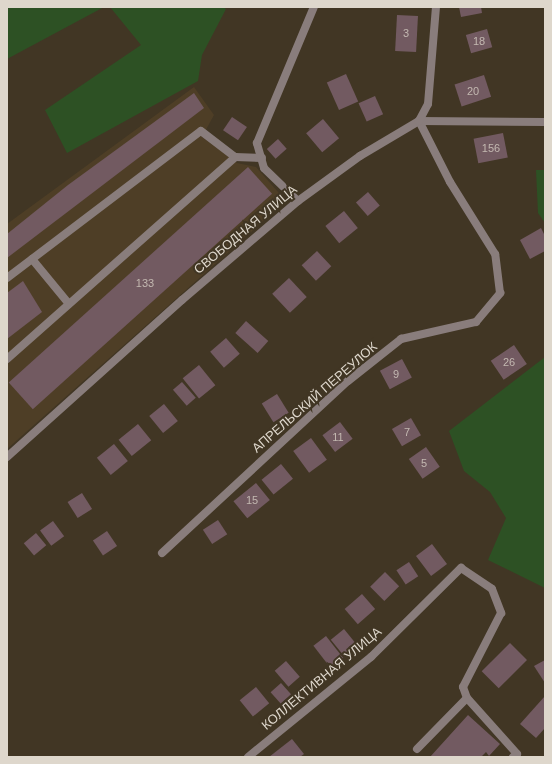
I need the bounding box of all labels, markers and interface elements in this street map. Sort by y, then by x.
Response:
house number: 3 [403,26,409,40]
house number: 18 [473,34,485,48]
house number: 20 [467,84,479,98]
house number: 156 [482,141,500,155]
street label: СВОБОДНАЯ УЛИЦА [191,182,301,278]
house number: 133 [136,276,154,290]
street label: АПРЕЛЬСКИЙ ПЕРЕУЛОК [249,339,381,457]
house number: 26 [503,355,515,369]
house number: 9 [393,367,399,381]
house number: 7 [404,425,410,439]
house number: 11 [332,430,344,444]
house number: 5 [421,456,427,470]
house number: 15 [246,493,258,507]
street label: КОЛЛЕКТИВНАЯ УЛИЦА [259,624,385,734]

